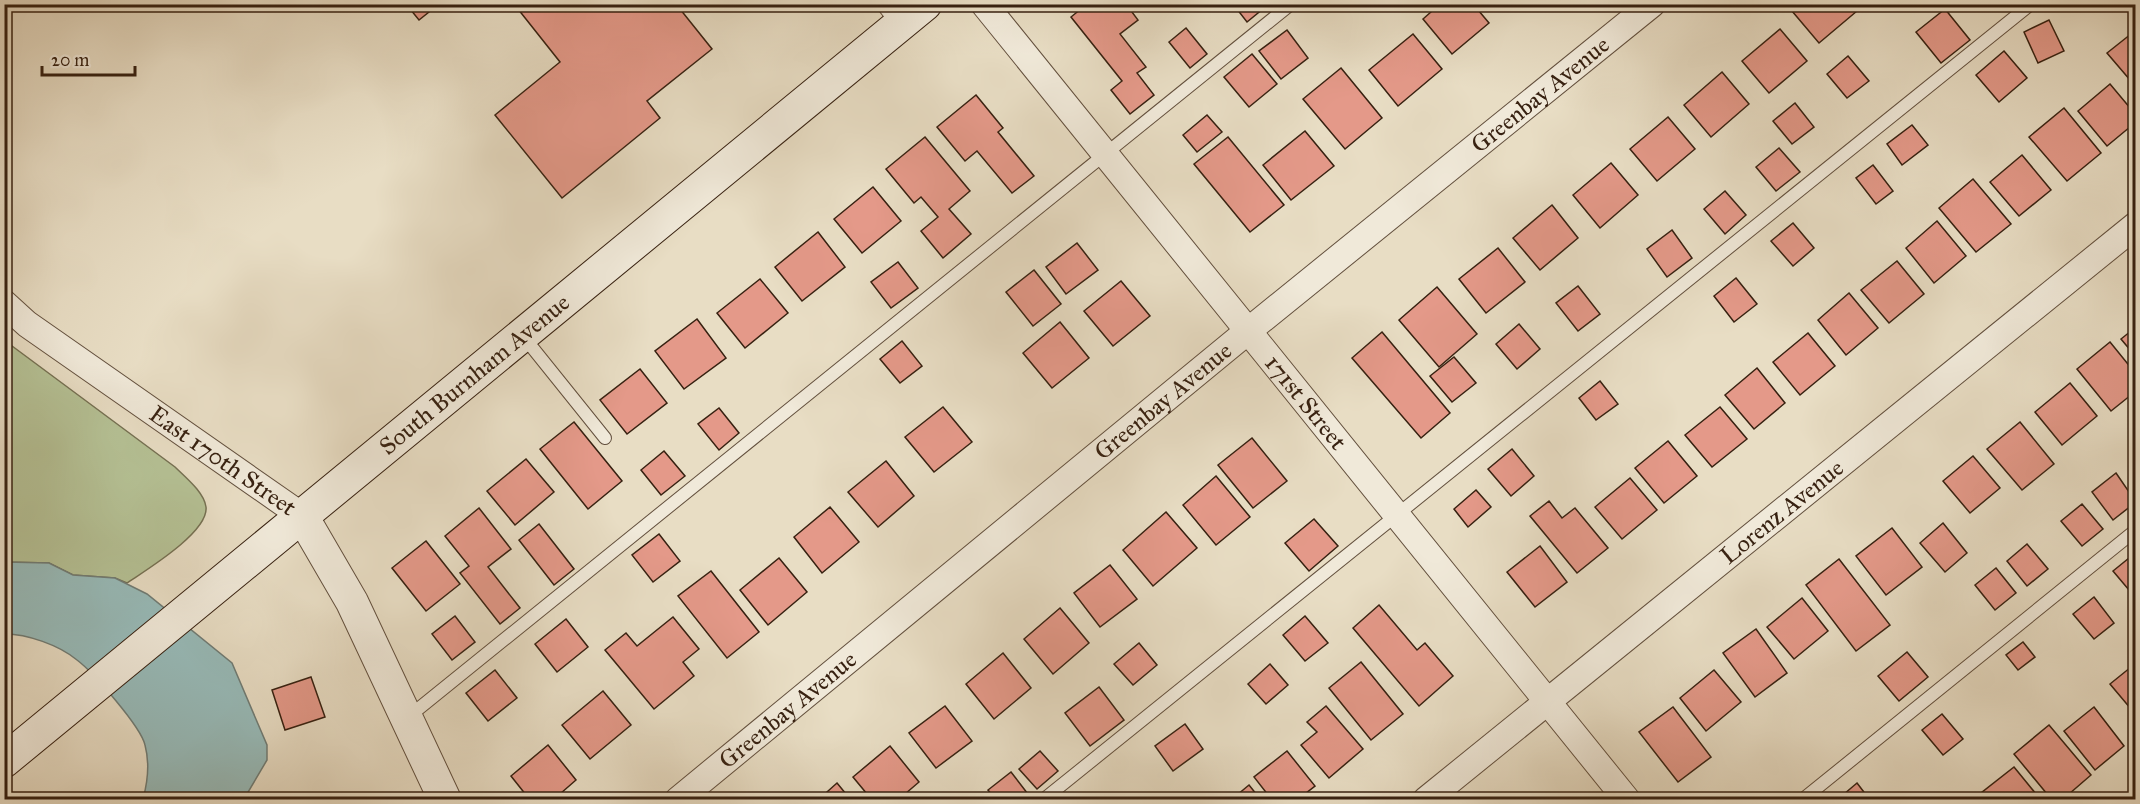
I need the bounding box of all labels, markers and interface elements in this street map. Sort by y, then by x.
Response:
street label: Greenbay Avenue [1465,30,1615,159]
scale bar [42,39,135,77]
text: 20 m [51,49,89,71]
street label: South Burnham Avenue [373,287,576,461]
street label: Greenbay Avenue [1088,336,1238,466]
street label: 171st Street [1258,349,1353,456]
street label: East 170th Street [143,399,303,523]
street label: Lorenz Avenue [1714,453,1850,571]
street label: Greenbay Avenue [713,644,863,775]

